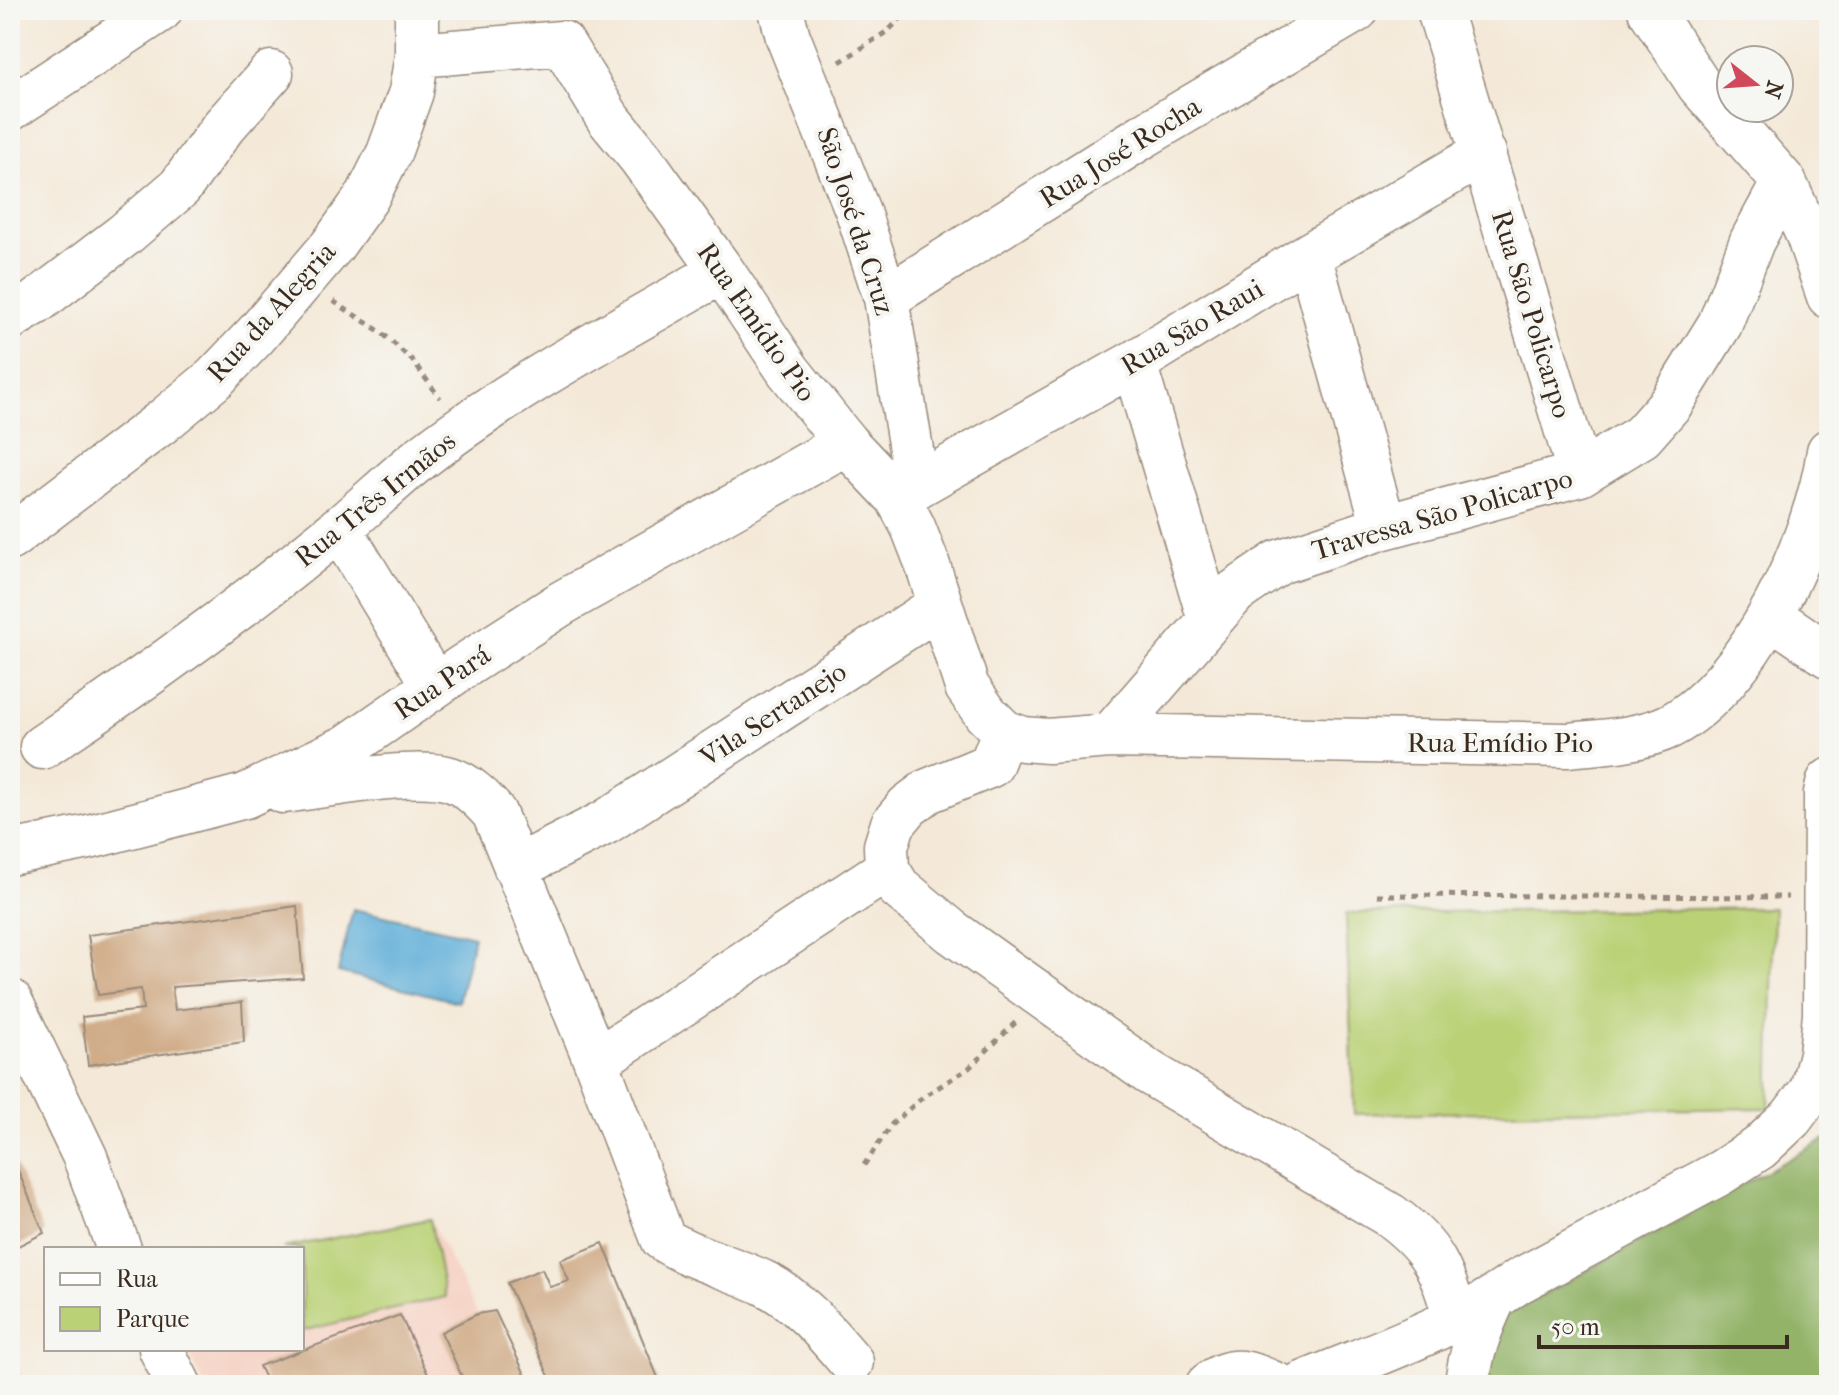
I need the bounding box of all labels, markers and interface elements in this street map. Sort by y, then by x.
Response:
north arrow [1715,44,1795,124]
text: N [1758,78,1788,102]
street label: Rua José Rocha [1033,89,1208,215]
street label: São José da Cruz [810,123,902,319]
street label: Rua São Policarpo [1485,206,1579,422]
street label: Rua da Alegria [200,235,343,389]
street label: Rua Emídio Pio [690,236,824,408]
street label: Rua São Raui [1115,272,1269,382]
street label: Rua Três Irmãos [288,424,462,574]
street label: Travessa São Policarpo [1308,461,1576,567]
street label: Rua Pará [388,637,497,726]
street label: Vila Sertanejo [693,654,852,774]
street label: Rua Emídio Pio [1407,726,1593,759]
legend [44,1247,304,1351]
text: Rua [116,1265,159,1293]
scale bar [1539,1299,1787,1349]
text: Parque [116,1305,189,1333]
text: 50 m [1551,1313,1600,1341]

